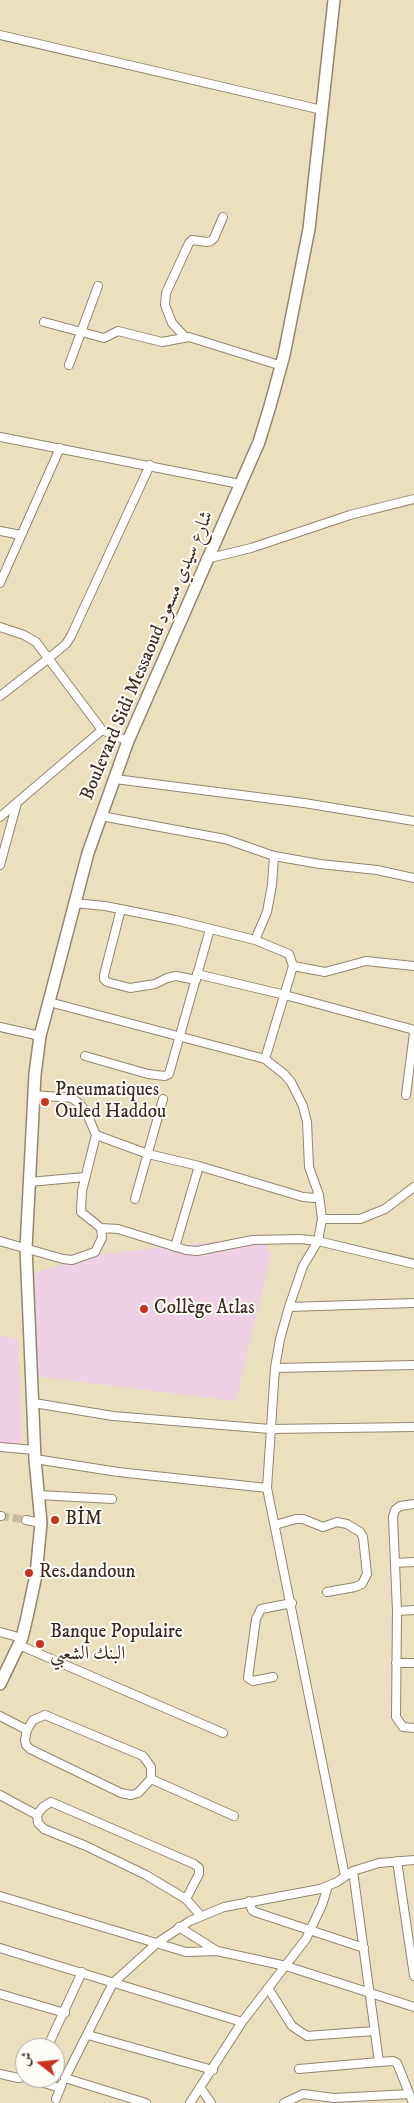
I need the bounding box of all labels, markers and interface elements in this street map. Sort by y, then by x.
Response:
street label: Boulevard Sidi Messaoud شارع سيدي مسعود [77,508,219,804]
place label: Pneumatiques Ouled Haddou [55,1080,166,1124]
marker: Pneumatiques Ouled Haddou [39,1096,51,1108]
place label: Collège Atlas [154,1298,255,1320]
marker: Collège Atlas [138,1303,150,1315]
place label: BİM [65,1509,102,1531]
marker: BİM [49,1514,61,1526]
place label: Res.dandoun [39,1562,136,1584]
marker: Res.dandoun [23,1567,35,1579]
place label: Banque Populaire البنك الشعبي [50,1622,183,1666]
marker: Banque Populaire البنك الشعبي [34,1638,46,1650]
north arrow [15,2038,65,2088]
text: ش [16,2050,37,2068]

